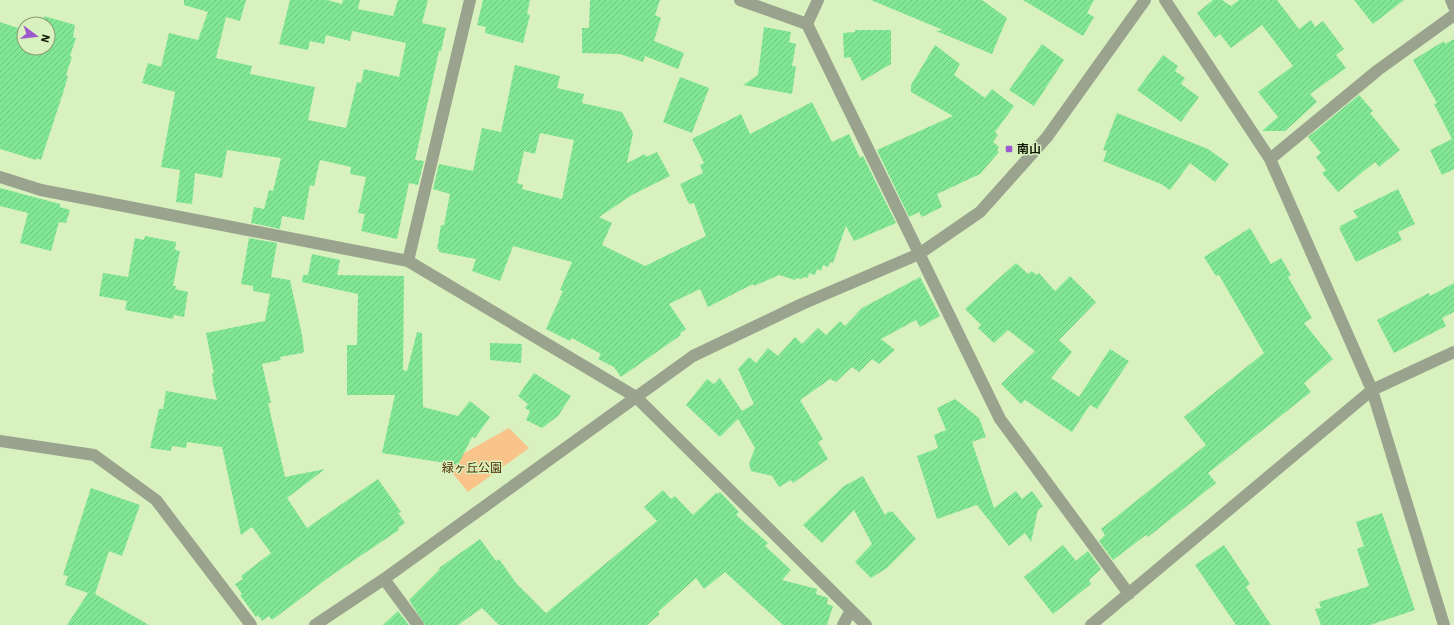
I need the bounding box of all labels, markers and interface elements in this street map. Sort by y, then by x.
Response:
north arrow [16,16,56,56]
text: N [38,33,53,44]
place label: 南山 [1017,141,1041,156]
marker: 南山 [1004,144,1014,154]
park label: 緑ヶ丘公園 [442,460,502,475]

